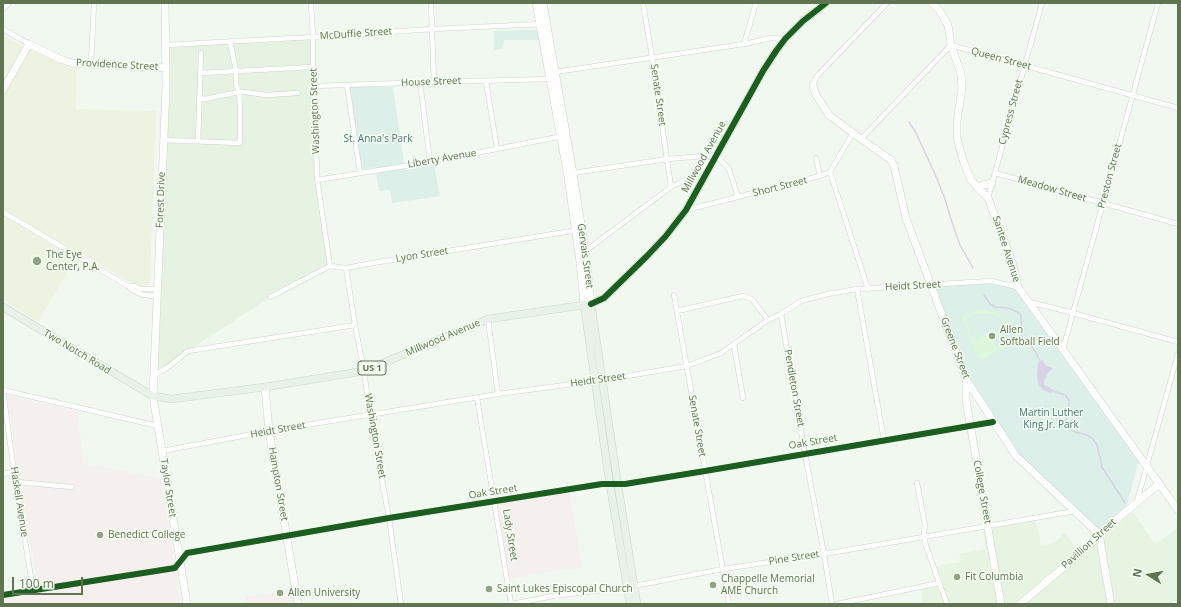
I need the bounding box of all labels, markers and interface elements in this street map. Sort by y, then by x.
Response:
street label: McDuffie Street [319,25,393,43]
street label: Queen Street [970,45,1032,73]
street label: Providence Street [76,57,158,73]
street label: Senate Street [648,63,668,127]
street label: Washington Street [308,68,322,154]
street label: House Street [401,75,461,89]
street label: Cypress Street [997,78,1025,146]
street label: Millwood Avenue [679,119,729,195]
park label: St. Anna's Park [344,133,412,145]
street label: Preston Street [1096,142,1124,210]
street label: Liberty Avenue [407,147,477,171]
street label: Forest Drive [154,172,168,228]
street label: Short Street [751,174,809,200]
street label: Meadow Street [1016,174,1088,204]
street label: Santee Avenue [990,214,1022,284]
street label: Gervais Street [575,223,595,289]
street label: Lyon Street [395,245,449,265]
place label: The Eye Center, P.A. [46,249,100,272]
marker: The Eye Center, P.A. [31,255,43,267]
street label: Heidt Street [885,279,941,293]
street label: Greene Street [938,316,972,380]
street label: Millwood Avenue [404,317,482,359]
place label: Allen Softball Field [1000,324,1060,348]
street label: Two Notch Road [41,327,113,377]
marker: Allen Softball Field [987,331,997,341]
street label: Pendleton Street [781,348,807,428]
road number: US 1 [358,361,386,375]
street label: Heidt Street [570,370,626,390]
street label: Washington Street [362,393,388,479]
street label: Senate Street [686,394,708,458]
park label: Martin Luther King Jr. Park [1019,407,1083,430]
street label: Heidt Street [250,419,306,441]
street label: Oak Street [788,432,838,452]
street label: Hampton Street [266,446,290,522]
street label: Taylor Street [157,458,179,518]
street label: College Street [970,459,994,525]
street label: Haskell Avenue [8,466,30,538]
street label: Oak Street [468,482,518,502]
street label: Lady Street [500,508,520,562]
street label: Pavillion Street [1059,516,1119,572]
place label: Benedict College [108,529,185,541]
marker: Benedict College [95,530,105,540]
street label: Pine Street [768,548,820,568]
north arrow [1129,555,1169,595]
text: N [1129,567,1145,578]
scale bar [14,569,85,595]
place label: Fit Columbia [965,571,1023,583]
marker: Fit Columbia [952,572,962,582]
place label: Chappelle Memorial AME Church [721,573,815,596]
text: 100 m [19,575,54,592]
marker: Chappelle Memorial AME Church [708,580,718,590]
place label: Saint Lukes Episcopal Church [497,583,633,595]
marker: Saint Lukes Episcopal Church [484,584,494,594]
place label: Allen University [288,587,360,599]
marker: Allen University [275,588,285,598]

